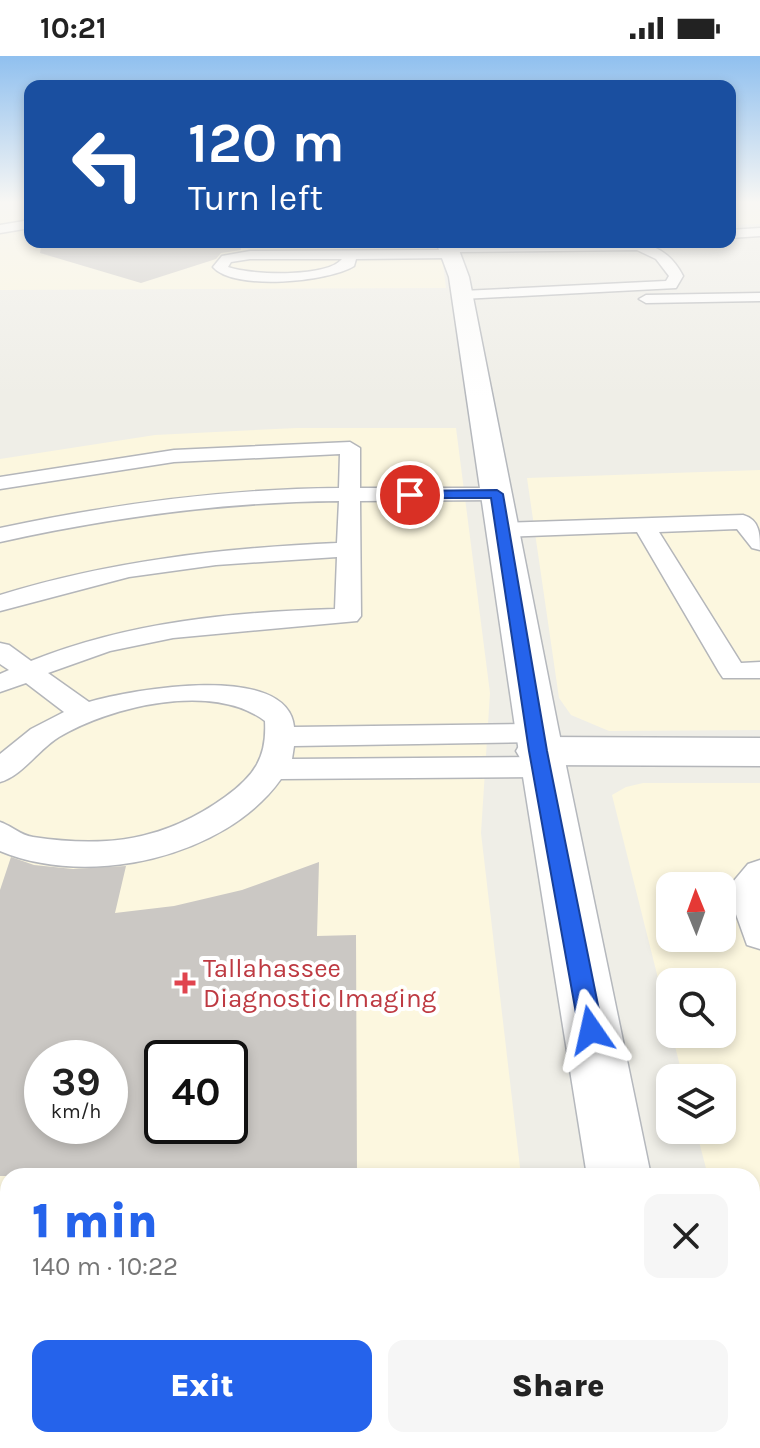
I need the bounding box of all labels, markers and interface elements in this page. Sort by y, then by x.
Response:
text: 10:21 [40,10,107,46]
text: 120 m [188,110,345,175]
icon: left [56,112,160,216]
text: Turn left [188,177,323,219]
pin [376,461,444,529]
icon: arrive [388,473,432,517]
north arrow [656,872,736,952]
map controls [656,872,736,1144]
place label: Tallahassee Diagnostic Imaging [203,953,437,1014]
button: search [656,968,736,1048]
marker: Tallahassee Diagnostic Imaging [174,972,196,994]
position arrow [549,988,633,1072]
speed limit sign: 40 [144,1040,248,1144]
text: 39 [51,1058,101,1105]
button: layers [656,1064,736,1144]
text: km/h [51,1100,101,1123]
text: 1 min [32,1193,158,1249]
button: close [644,1194,728,1278]
text: 140 m · 10:22 [32,1251,178,1282]
button: Exit [32,1340,372,1432]
button: Share [388,1340,728,1432]

